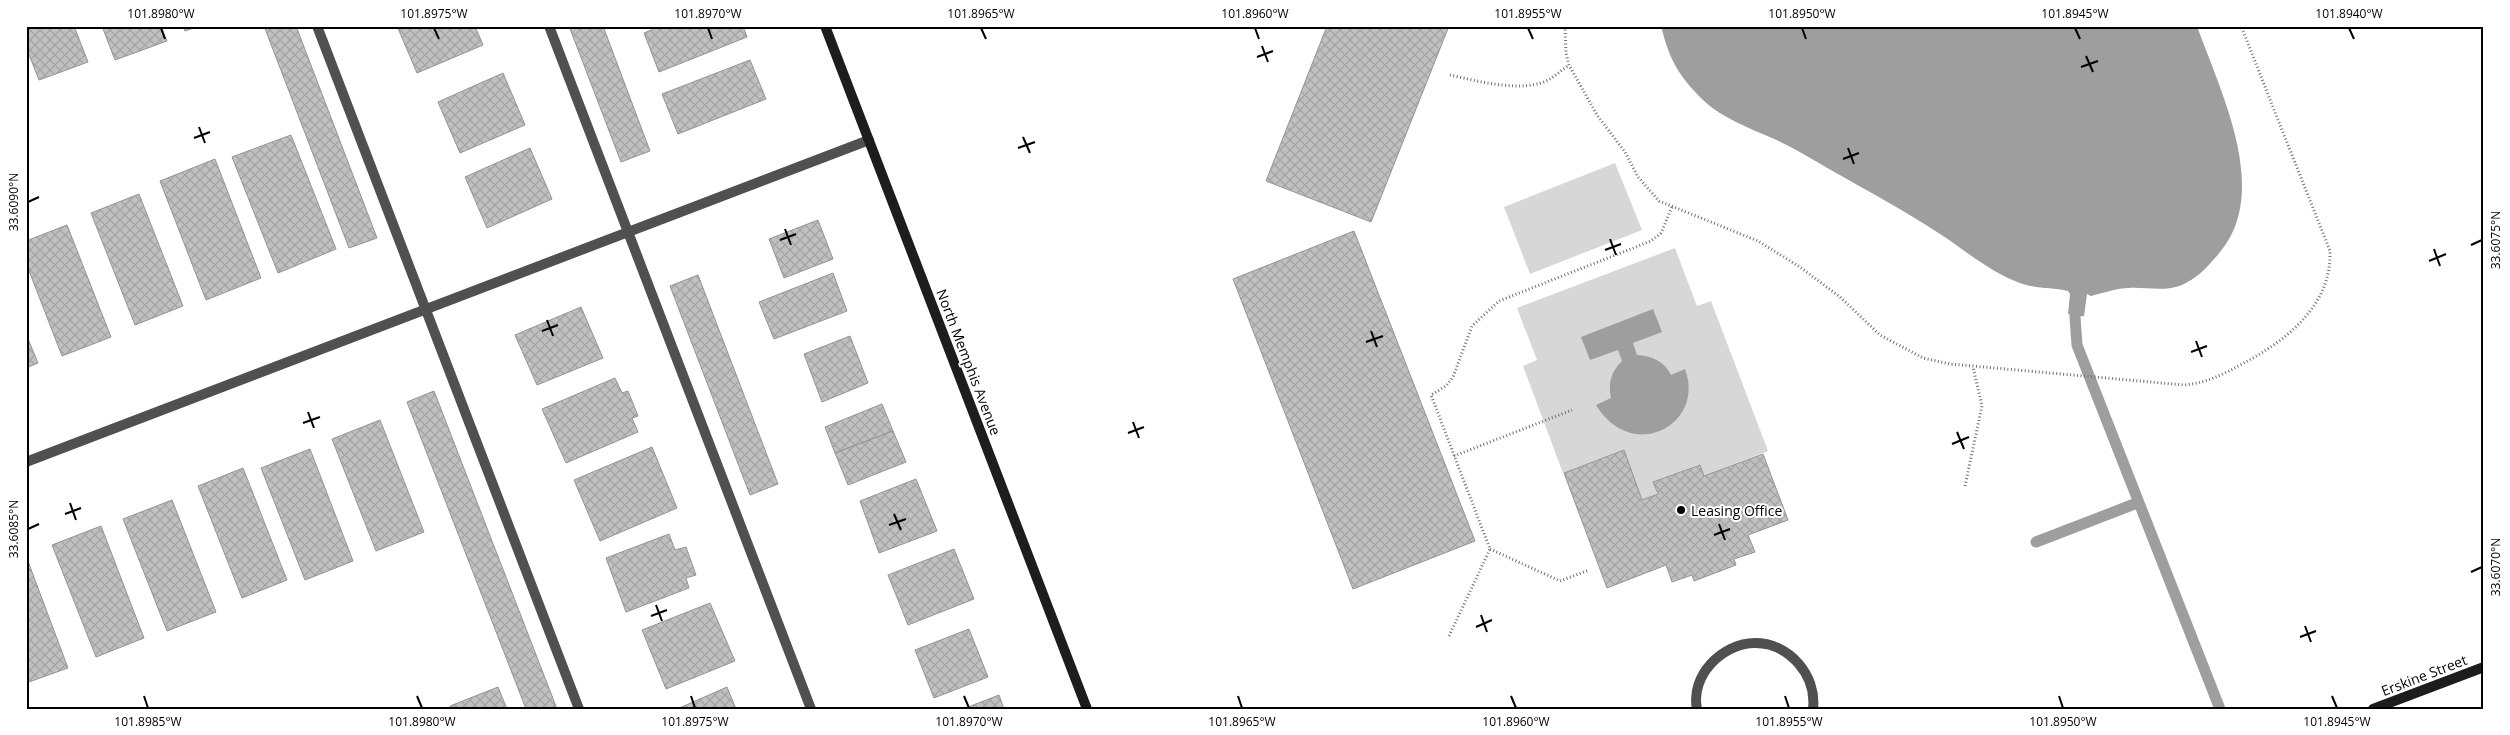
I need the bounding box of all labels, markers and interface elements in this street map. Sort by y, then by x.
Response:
text: 101.8980°W [127,5,195,22]
text: 101.8975°W [400,5,468,22]
text: 101.8970°W [674,5,742,22]
text: 101.8965°W [947,5,1015,22]
text: 101.8960°W [1221,5,1289,22]
text: 101.8955°W [1494,5,1562,22]
text: 101.8950°W [1768,5,1836,22]
text: 101.8945°W [2041,5,2109,22]
text: 101.8940°W [2315,5,2383,22]
text: 33.6090°N [5,173,22,231]
text: 33.6075°N [2487,211,2504,269]
street label: North Memphis Avenue [932,286,1006,438]
text: 33.6085°N [5,500,22,558]
place label: Leasing Office [1691,501,1783,520]
marker: Leasing Office [1675,504,1687,516]
text: 33.6070°N [2487,538,2504,596]
street label: Erskine Street [2378,650,2470,700]
text: 101.8985°W [114,713,182,730]
text: 101.8980°W [388,713,456,730]
text: 101.8975°W [661,713,729,730]
text: 101.8970°W [935,713,1003,730]
text: 101.8965°W [1208,713,1276,730]
text: 101.8960°W [1482,713,1550,730]
text: 101.8955°W [1755,713,1823,730]
text: 101.8950°W [2029,713,2097,730]
text: 101.8945°W [2303,713,2371,730]

